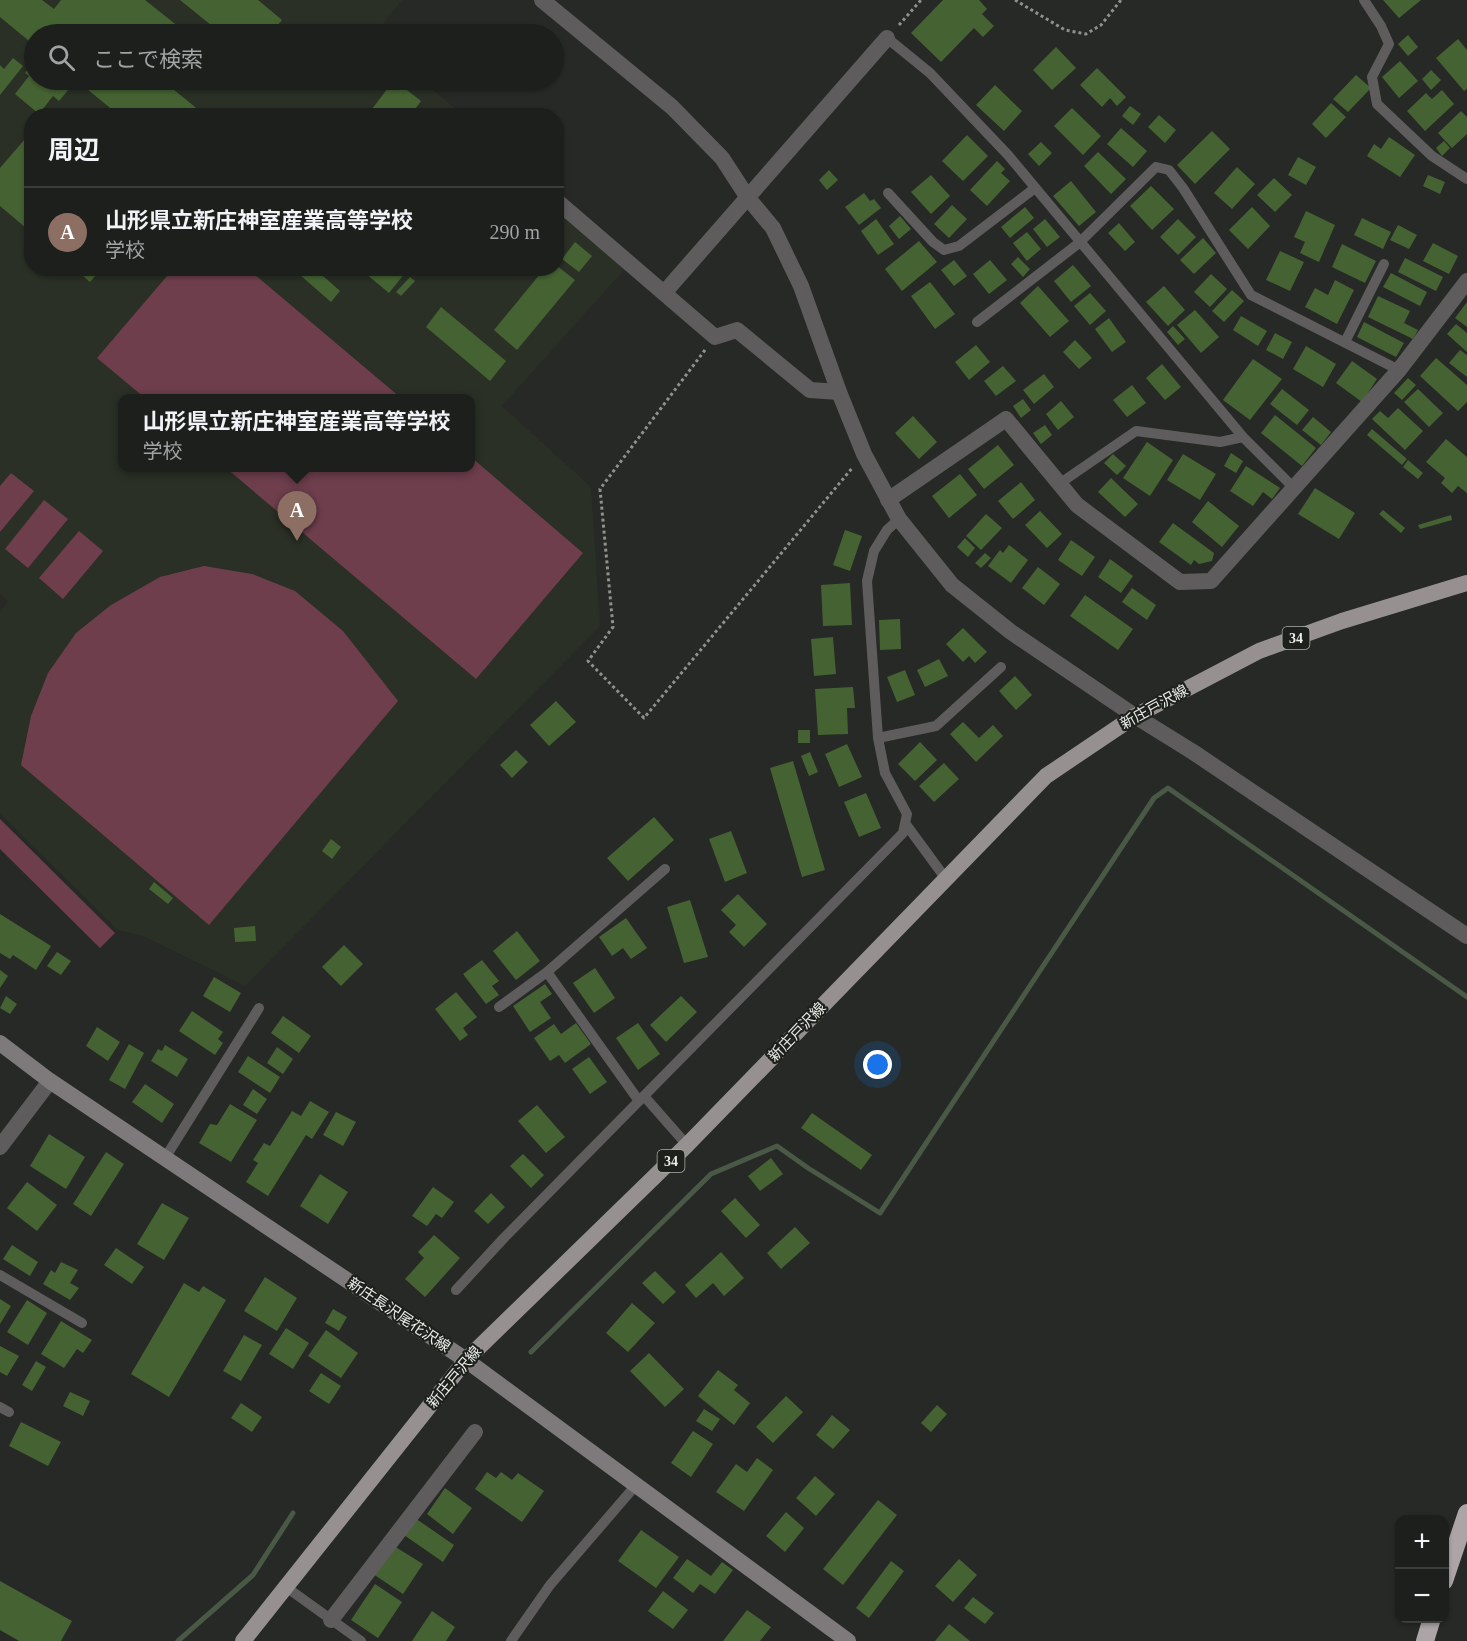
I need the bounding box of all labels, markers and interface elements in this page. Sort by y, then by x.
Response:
search box [24,24,564,90]
icon: search [45,41,78,74]
text: ここで検索 [93,47,203,72]
text: 周辺 [48,136,100,165]
text: 山形県立新庄神室産業高等学校 [105,208,413,233]
text: A [60,221,75,243]
text: 290 m [489,221,540,243]
text: 学校 [105,239,145,261]
popup [118,394,475,472]
text: 山形県立新庄神室産業高等学校 [142,409,451,434]
text: 学校 [142,440,182,462]
pin: A [278,492,316,541]
road number: 34 [1282,627,1310,649]
street label: 新庄戸沢線 [1117,682,1191,732]
street label: 新庄戸沢線 [765,999,829,1065]
your location [863,1050,892,1079]
road number: 34 [658,1150,684,1172]
street label: 新庄長沢尾花沢線 [345,1275,453,1355]
street label: 新庄戸沢線 [424,1343,484,1411]
map controls [1395,1515,1449,1623]
button: + [1395,1515,1449,1569]
button: − [1395,1569,1449,1623]

